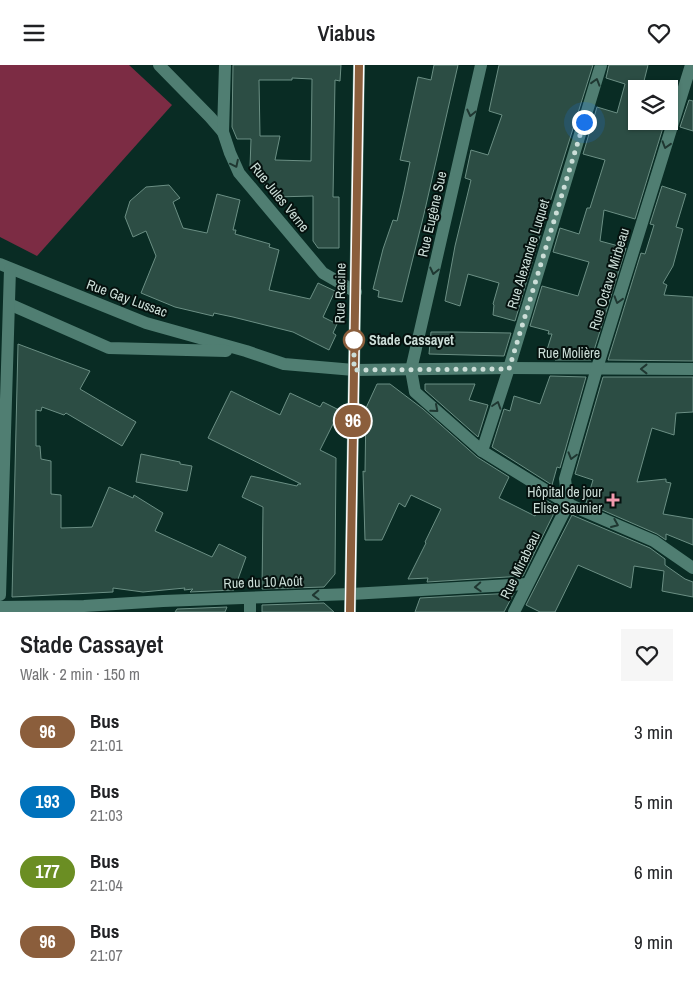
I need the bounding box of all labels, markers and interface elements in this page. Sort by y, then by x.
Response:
text: Viabus [318,18,375,48]
icon: menu [20,19,48,47]
icon: heart [645,19,673,47]
one-way arrow [591,78,601,87]
map controls [628,80,678,130]
button: layers [628,80,678,130]
one-way arrow [466,108,477,117]
your location [572,110,597,135]
one-way arrow [662,140,672,149]
one-way arrow [229,159,239,168]
street label: Rue Jules Verne [246,159,314,235]
street label: Rue Eugène Sue [413,169,451,259]
street label: Rue Alexandre Luquet [503,197,553,311]
street label: Rue Octave Mirbeau [585,226,633,332]
street label: Rue Racine [330,263,350,323]
one-way arrow [429,266,440,275]
street label: Rue Gay Lussac [84,275,170,321]
one-way arrow [614,296,624,304]
marker: Stade Cassayet [343,329,365,351]
place label: Stade Cassayet [369,331,454,349]
street label: Rue Molière [538,344,600,362]
one-way arrow [640,364,648,374]
one-way arrow [492,401,502,409]
one-way arrow [429,403,438,412]
line badge: 96 [330,405,376,437]
text: 96 [345,408,361,433]
one-way arrow [567,451,577,460]
place label: Hôpital de jour Elise Saunier [527,483,602,517]
marker: Hôpital de jour Elise Saunier [606,493,620,507]
one-way arrow [610,518,619,529]
street label: Rue Mirabeau [496,528,544,602]
street label: Rue du 10 Août [223,572,303,592]
one-way arrow [474,581,482,592]
one-way arrow [311,590,319,600]
text: Stade Cassayet [20,628,163,660]
button: heart [621,629,673,681]
text: Walk · 2 min · 150 m [20,663,140,685]
text: Bus [90,708,119,734]
text: 96 [39,719,56,744]
text: 3 min [634,719,673,745]
text: 21:01 [90,734,123,756]
text: Bus [90,778,119,804]
text: 193 [35,789,60,814]
text: 5 min [634,789,673,815]
text: 21:03 [90,804,123,826]
text: Bus [90,848,119,874]
text: 177 [35,859,60,884]
text: 6 min [634,859,673,885]
text: 21:04 [90,874,123,896]
text: Bus [90,918,119,944]
text: 96 [39,929,56,954]
text: 9 min [634,929,673,955]
text: 21:07 [90,944,123,966]

